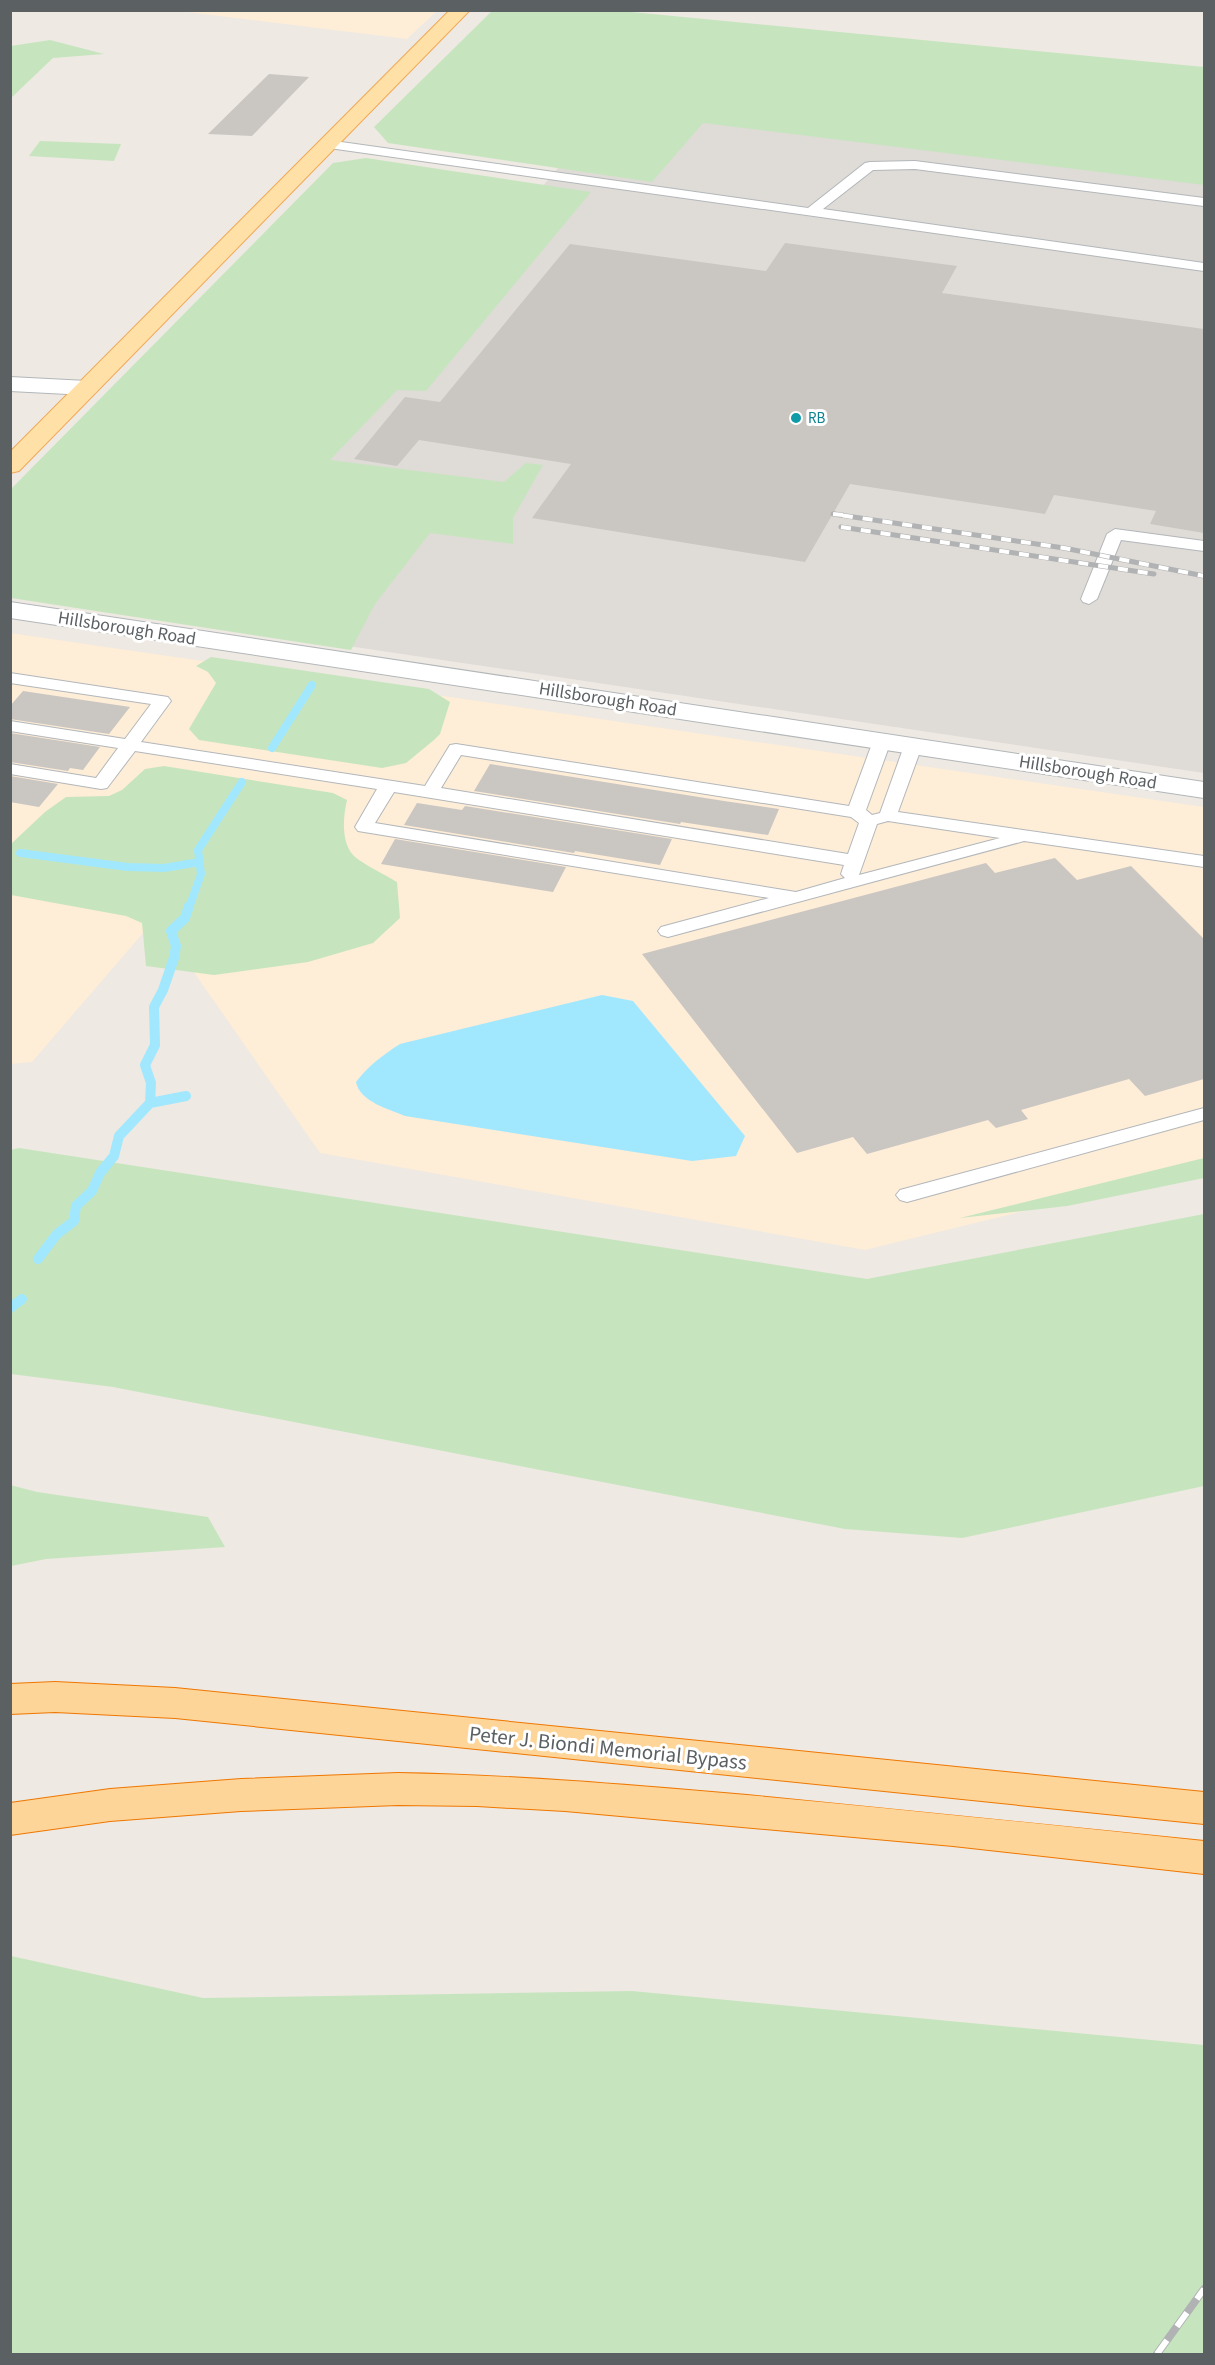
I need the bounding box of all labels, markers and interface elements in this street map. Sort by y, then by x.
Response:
place label: RB [808,408,826,429]
marker: RB [789,411,803,425]
street label: Hillsborough Road [56,605,198,652]
street label: Hillsborough Road [537,676,679,723]
street label: Hillsborough Road [1017,749,1159,796]
street label: Peter J. Biondi Memorial Bypass [468,1718,749,1778]

